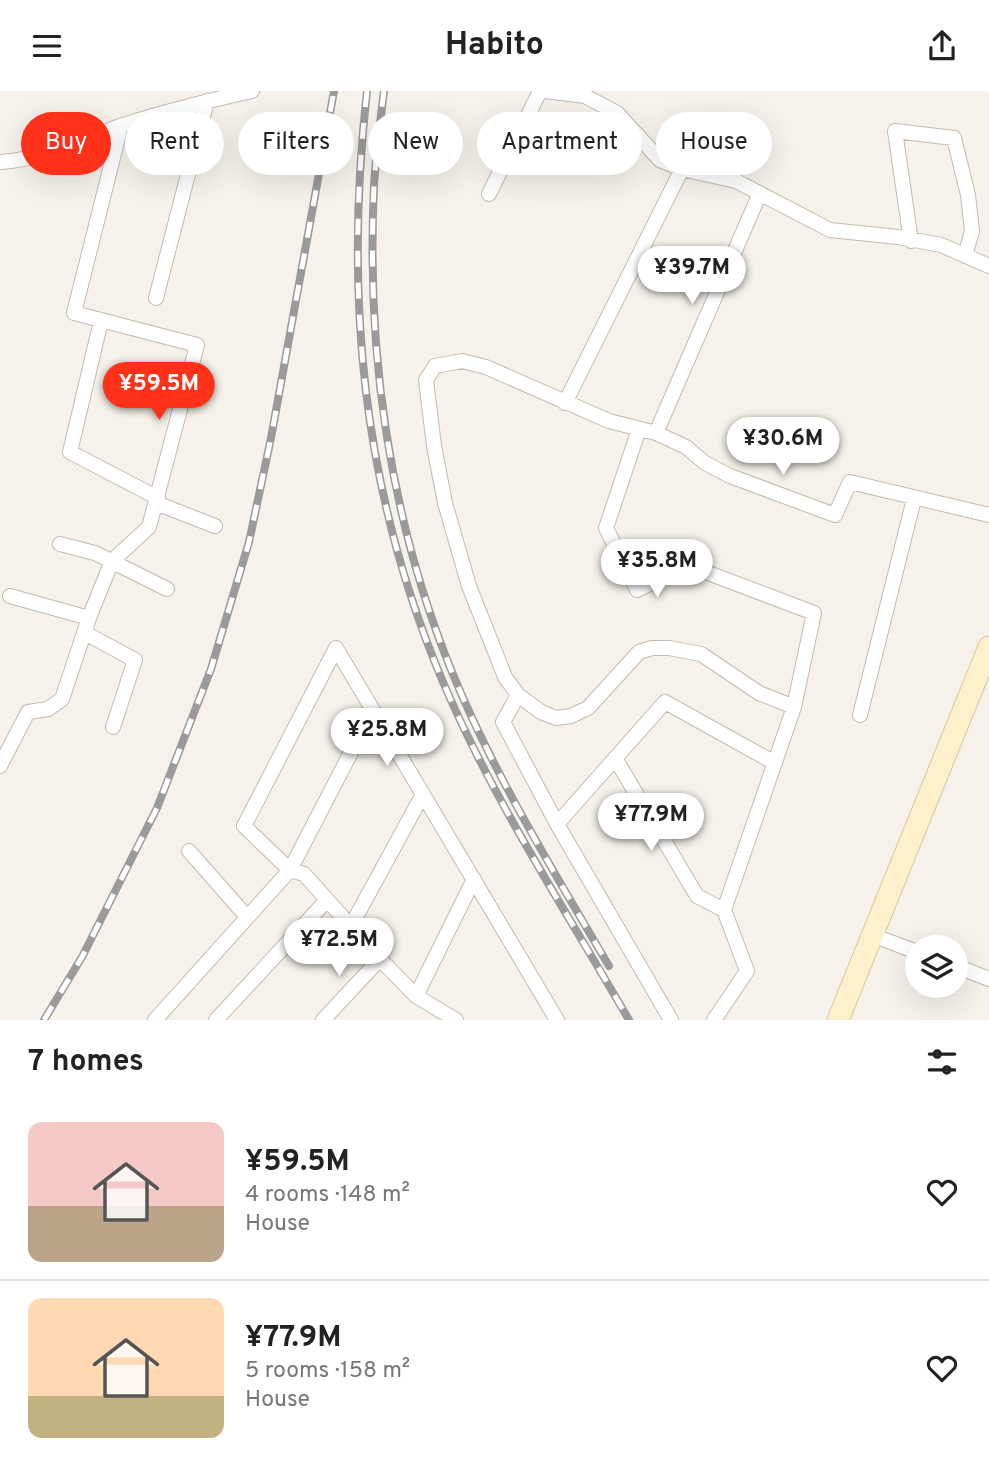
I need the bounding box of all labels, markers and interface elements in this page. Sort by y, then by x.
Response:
text: Habito [445,26,544,66]
icon: menu [28,27,66,65]
icon: share [923,27,961,65]
chip: Buy [21,112,111,175]
chip: Rent [125,112,224,175]
chip: Filters [238,112,354,175]
chip: New [368,112,463,175]
chip: Apartment [477,112,642,175]
chip: House [656,112,772,175]
pin: ¥39.7M [635,247,749,306]
text: ¥39.7M [654,254,730,283]
pin: ¥59.5M [102,363,216,422]
text: ¥59.5M [119,370,199,399]
pin: ¥30.6M [726,417,840,477]
text: ¥30.6M [743,425,823,454]
pin: ¥35.8M [600,539,714,599]
text: ¥35.8M [617,547,697,576]
pin: ¥25.8M [330,709,444,768]
text: ¥25.8M [347,716,427,745]
pin: ¥77.9M [594,793,708,853]
text: ¥77.9M [614,801,688,830]
pin: ¥72.5M [282,919,396,978]
text: ¥72.5M [300,926,378,955]
map controls [905,935,968,998]
button: layers [905,935,968,998]
icon: filters [923,1043,961,1081]
text: 7 homes [28,1044,144,1081]
text: ¥59.5M [245,1144,350,1181]
icon: home [84,1150,168,1234]
icon: heart [923,1173,961,1211]
text: 4 rooms · 148 m² [245,1181,410,1210]
text: House [245,1210,310,1239]
text: ¥77.9M [245,1320,342,1357]
icon: home [84,1326,168,1410]
icon: heart [923,1349,961,1387]
text: 5 rooms · 158 m² [245,1357,410,1386]
text: House [245,1386,310,1415]

